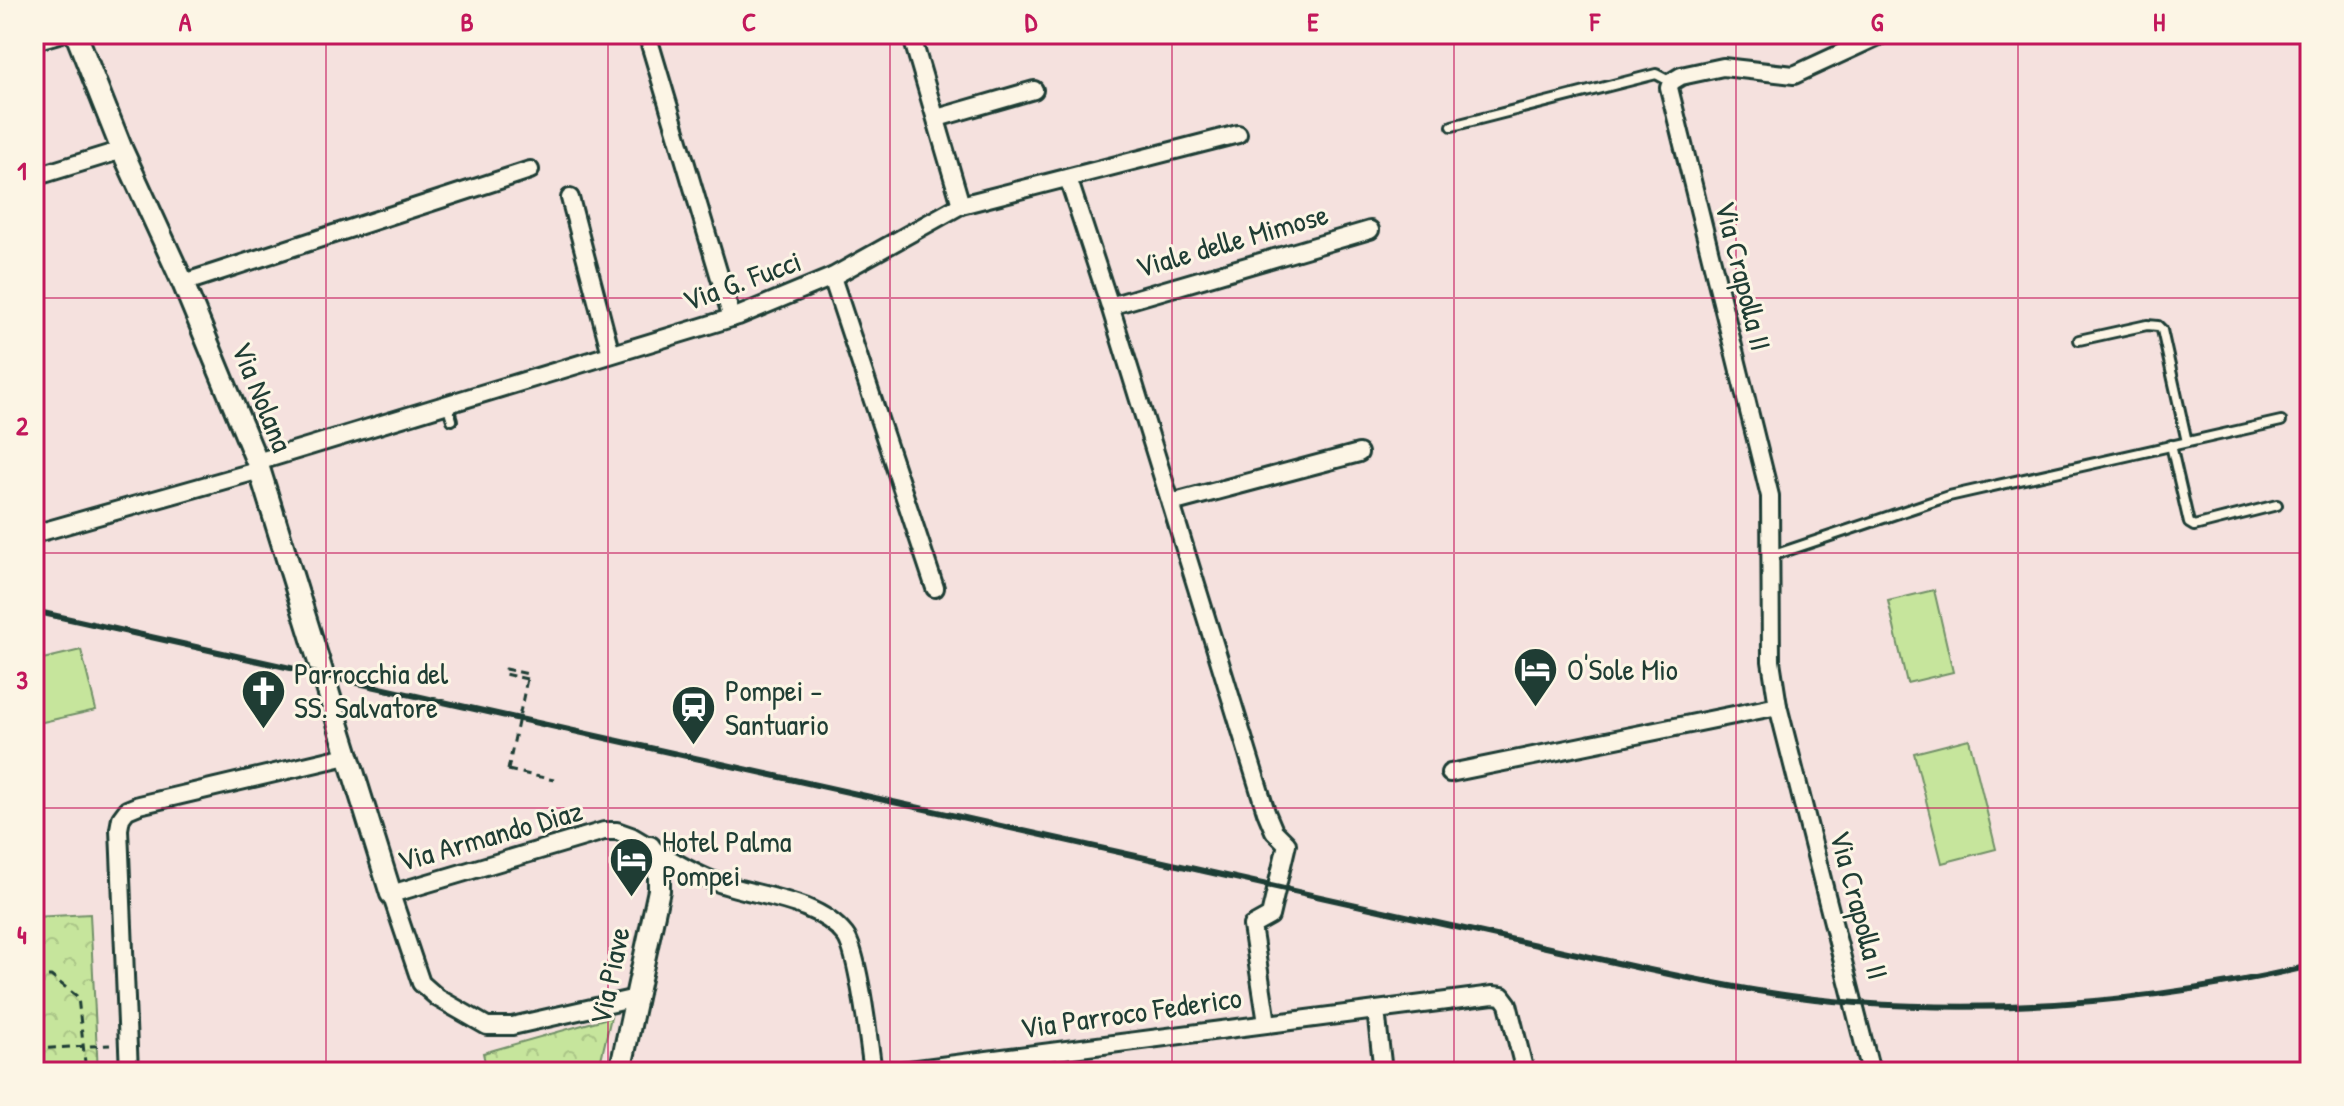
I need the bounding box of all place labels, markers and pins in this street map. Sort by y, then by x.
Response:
hotel icon: O'Sole Mio [1512,646,1560,709]
place label: O'Sole Mio [1567,649,1678,689]
place label: Parrocchia del SS. Salvatore [294,653,448,727]
church icon: Parrocchia del SS. Salvatore [239,667,287,730]
place label: Pompei - Santuario [725,670,829,744]
station icon: Pompei - Santuario [670,684,718,747]
place label: Hotel Palma Pompei [662,821,792,895]
hotel icon: Hotel Palma Pompei [607,835,655,898]

